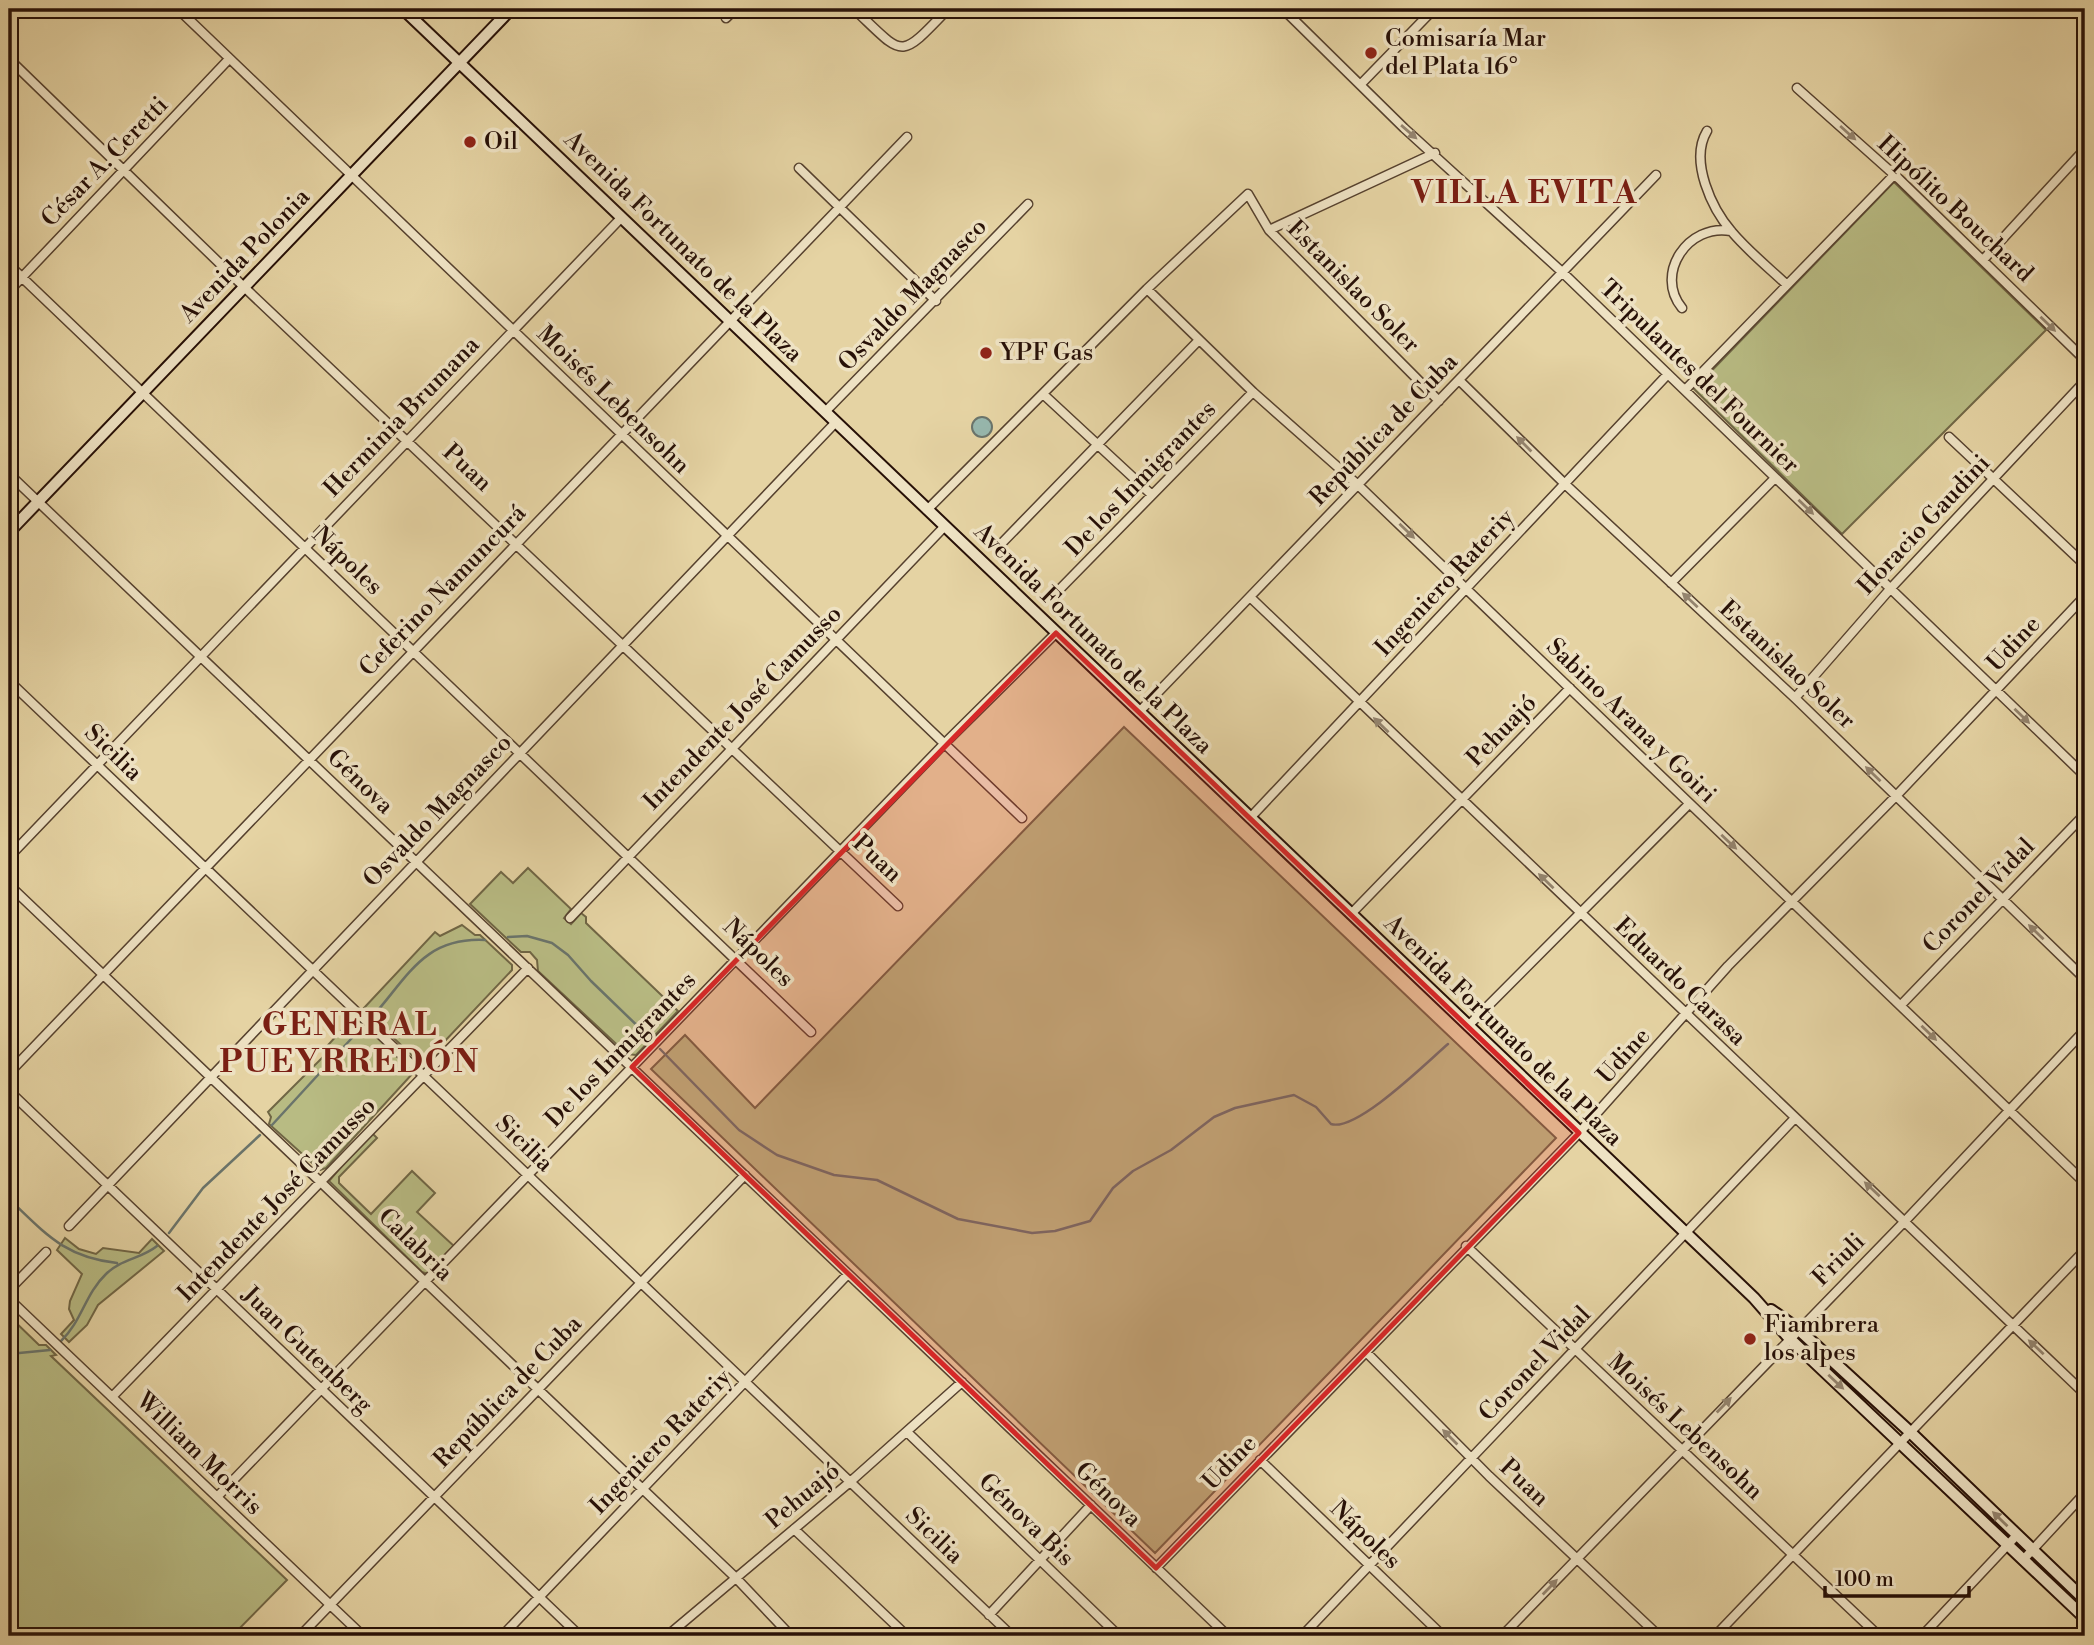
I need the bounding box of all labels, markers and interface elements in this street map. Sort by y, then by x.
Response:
place label: Comisaría Mar del Plata 16° [1385,24,1546,82]
marker: Comisaría Mar del Plata 16° [1363,45,1379,61]
street label: César A. Ceretti [35,90,175,234]
street label: Avenida Fortunato de la Plaza [557,124,809,370]
one-way arrow [1401,124,1418,139]
one-way arrow [1839,125,1856,141]
place label: Oil [484,127,518,157]
street label: Hipólito Bouchard [1871,129,2039,289]
marker: Oil [462,134,478,150]
district label: VILLA EVITA [1411,173,1638,213]
street label: Avenida Polonia [173,182,317,330]
street label: Osvaldo Magnasco [832,212,994,378]
street label: Estanislao Soler [1280,214,1426,360]
street label: Tripulantes del Fournier [1593,274,1805,480]
one-way arrow [2039,315,2056,331]
street label: Moisés Lebensohn [530,319,696,481]
street label: Herminia Brumana [318,330,487,504]
place label: YPF Gas [998,338,1093,368]
marker: YPF Gas [978,345,994,361]
street label: República de Cuba [1304,347,1465,513]
street label: De los Inmigrantes [1059,395,1223,563]
one-way arrow [1516,436,1533,453]
street label: Puan [436,438,498,498]
street label: Horacio Gaudini [1851,449,1997,601]
street label: Ceferino Namuncurá [353,498,533,683]
one-way arrow [1797,498,1814,515]
street label: Ingeniero Rateriy [1369,503,1521,663]
street label: Avenida Fortunato de la Plaza [967,516,1219,762]
street label: Nápoles [305,520,389,602]
one-way arrow [1398,522,1415,539]
one-way arrow [1682,593,1699,609]
street label: Estanislao Soler [1713,594,1861,736]
street label: Intendente José Camusso [637,599,849,817]
street label: Udine [1981,610,2047,678]
street label: Sabino Arana y Goiri [1540,632,1722,810]
street label: Pehuajó [1461,689,1543,773]
one-way arrow [2013,708,2030,724]
one-way arrow [1373,717,1390,733]
street label: Sicilia [78,718,149,788]
street label: Osvaldo Magnasco [357,728,519,894]
street label: Génova [320,743,400,822]
one-way arrow [1864,765,1881,782]
street label: Puan [846,829,908,889]
street label: Coronel Vidal [1917,832,2041,960]
one-way arrow [1720,834,1737,850]
one-way arrow [1538,874,1555,890]
street label: Avenida Fortunato de la Plaza [1377,908,1629,1154]
street label: Eduardo Carasa [1608,911,1753,1053]
street label: Nápoles [716,912,800,994]
one-way arrow [2028,925,2045,941]
street label: De los Inmigrantes [539,966,703,1134]
district label: GENERAL PUEYRREDÓN [220,1005,480,1082]
street label: Udine [1591,1022,1657,1090]
one-way arrow [1920,1024,1937,1040]
street label: Intendente José Camusso [171,1091,383,1309]
street label: Sicilia [489,1109,560,1179]
one-way arrow [1864,1181,1881,1197]
street label: Calabria [371,1202,459,1288]
street label: Friuli [1806,1227,1872,1293]
street label: Juan Gutenberg [235,1280,379,1420]
street label: Coronel Vidal [1473,1300,1597,1428]
street label: República de Cuba [428,1309,589,1475]
place label: Fiambrera los alpes [1764,1310,1880,1368]
marker: Fiambrera los alpes [1742,1331,1758,1347]
one-way arrow [2028,1339,2045,1355]
street label: Moisés Lebensohn [1601,1347,1769,1507]
street label: Ingeniero Rateriy [584,1363,738,1521]
one-way arrow [1827,1373,1844,1389]
street label: William Morris [129,1386,268,1522]
one-way arrow [1716,1397,1732,1414]
street label: Udine [1197,1429,1263,1497]
one-way arrow [1442,1429,1458,1446]
street label: Puan [1493,1453,1555,1513]
street label: Pehuajó [760,1456,846,1536]
street label: Génova [1068,1456,1148,1535]
street label: Génova Bis [972,1467,1080,1573]
street label: Nápoles [1323,1494,1407,1576]
street label: Sicilia [899,1501,970,1571]
one-way arrow [1992,1512,2009,1528]
scale bar [1825,1554,1968,1598]
text: 100 m [1835,1567,1894,1593]
one-way arrow [1541,1579,1557,1596]

